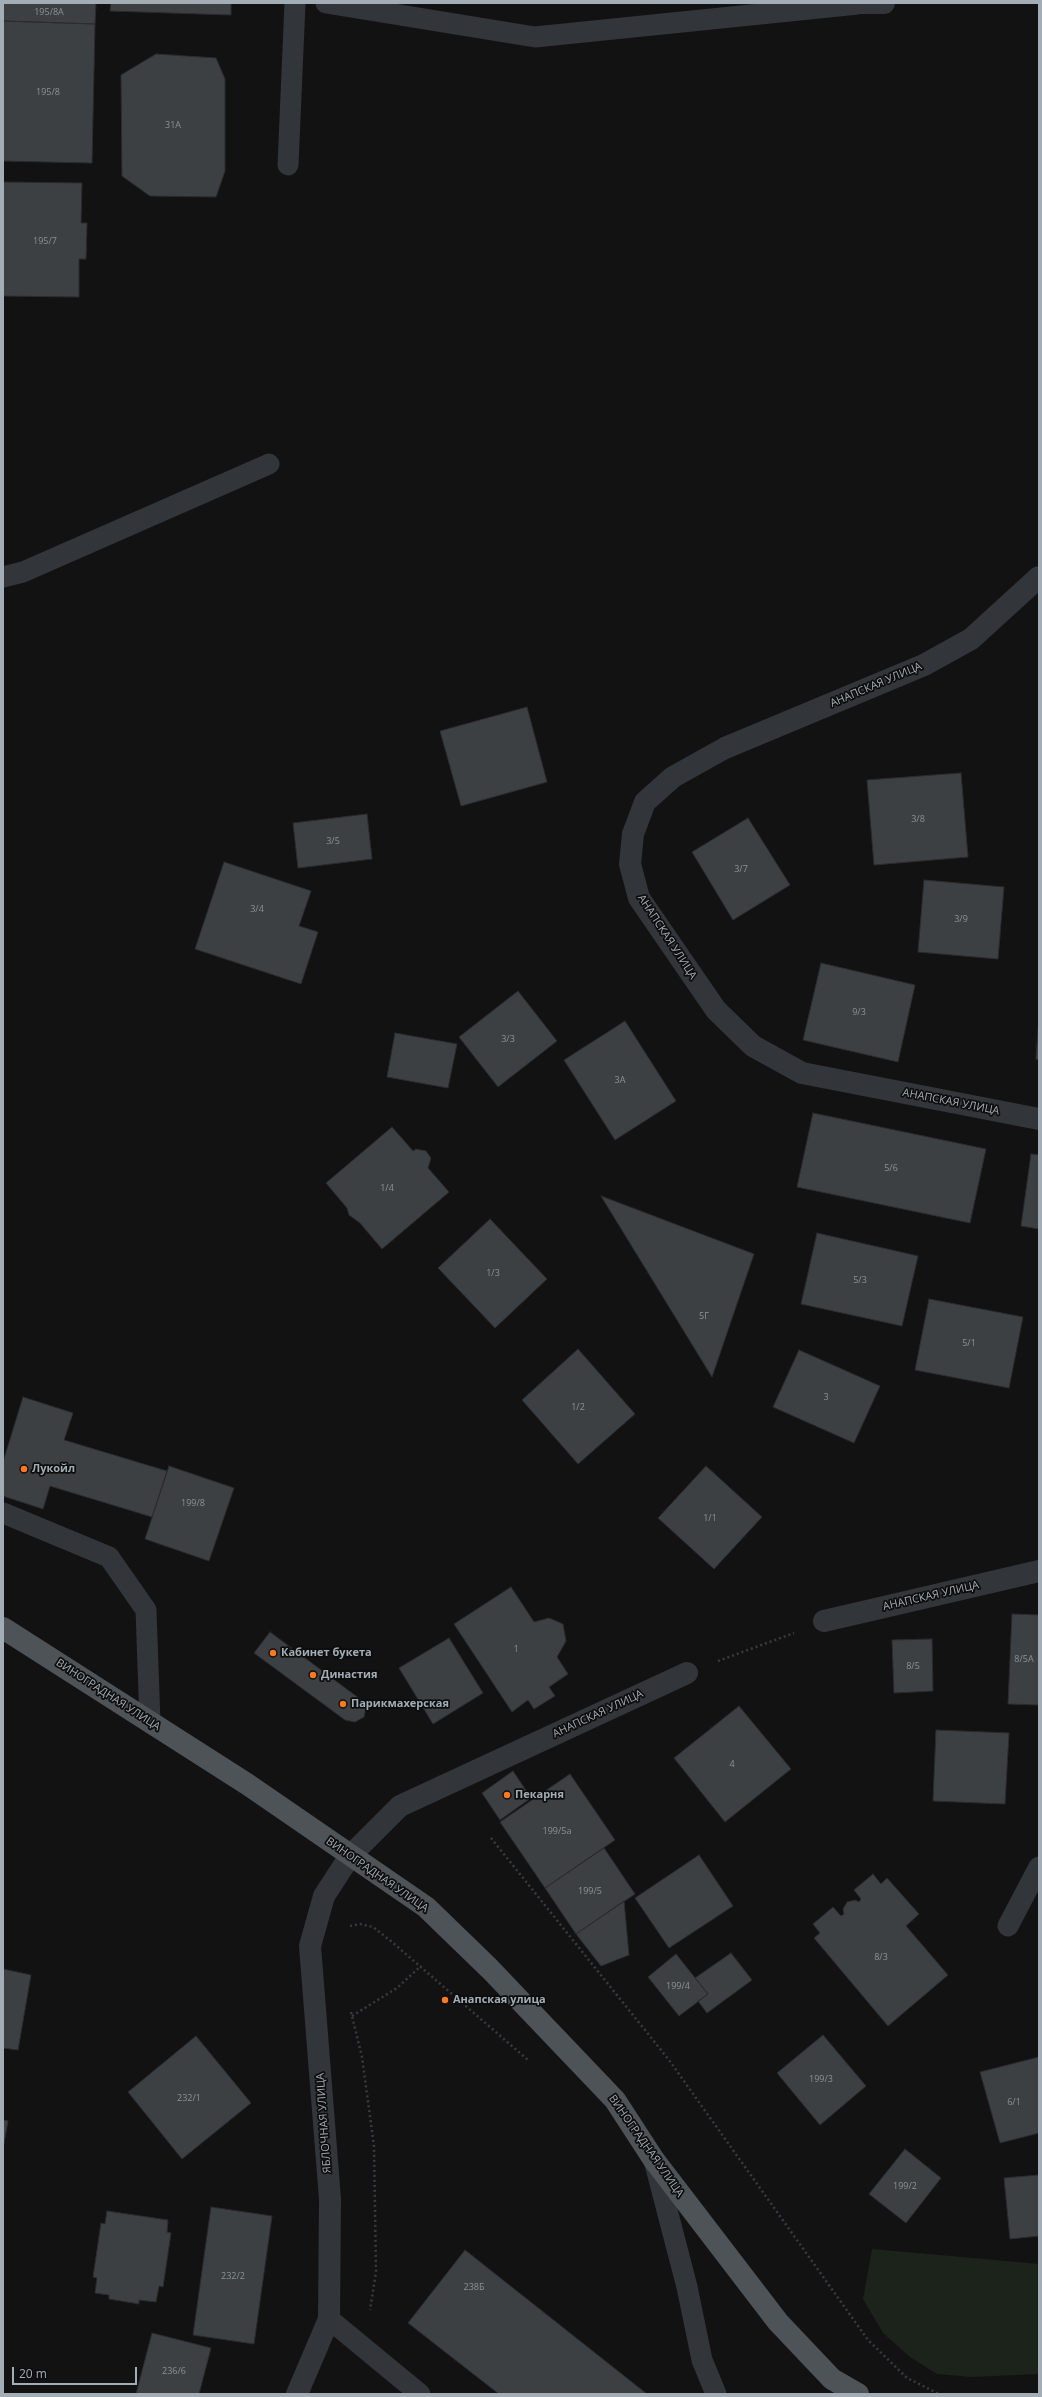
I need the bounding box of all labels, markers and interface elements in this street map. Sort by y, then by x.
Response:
house number: 195/8А [34,7,64,17]
house number: 195/8 [36,87,60,97]
house number: 31А [165,120,181,130]
house number: 195/7 [33,236,57,246]
street label: АНАПСКАЯ УЛИЦА [828,660,924,710]
house number: 3/8 [911,814,925,824]
house number: 3/5 [326,836,340,846]
house number: 3/7 [734,864,748,874]
street label: АНАПСКАЯ УЛИЦА [635,892,699,982]
house number: 3/4 [250,904,264,914]
house number: 3/9 [954,914,968,924]
house number: 9/3 [852,1007,866,1017]
house number: 3/3 [501,1034,515,1044]
house number: 3А [615,1075,625,1085]
street label: АНАПСКАЯ УЛИЦА [901,1086,1001,1118]
house number: 5/6 [884,1163,898,1173]
house number: 1/4 [380,1183,394,1193]
house number: 1/3 [486,1268,500,1278]
house number: 5/3 [853,1275,867,1285]
house number: 5Г [699,1311,709,1321]
house number: 5/1 [962,1338,976,1348]
house number: 3 [823,1392,829,1402]
house number: 1/2 [571,1402,585,1412]
place label: Лукойл [32,1462,75,1476]
marker: Лукойл [19,1464,29,1474]
house number: 199/8 [181,1498,205,1508]
house number: 1/1 [703,1513,717,1523]
street label: АНАПСКАЯ УЛИЦА [882,1579,980,1613]
house number: 1 [513,1644,519,1654]
place label: Кабинет букета [281,1646,372,1660]
marker: Кабинет букета [268,1648,278,1658]
house number: 8/5А [1014,1654,1034,1664]
street label: ВИНОГРАДНАЯ УЛИЦА [53,1656,163,1734]
house number: 8/5 [906,1661,920,1671]
place label: Династия [321,1668,377,1682]
marker: Династия [308,1670,318,1680]
street label: АНАПСКАЯ УЛИЦА [551,1687,645,1741]
place label: Парикмахерская [351,1697,449,1711]
marker: Парикмахерская [338,1699,348,1709]
house number: 4 [729,1759,735,1769]
place label: Пекарня [515,1788,564,1802]
marker: Пекарня [502,1790,512,1800]
house number: 199/5а [543,1826,571,1836]
street label: ВИНОГРАДНАЯ УЛИЦА [323,1835,431,1915]
house number: 199/5 [578,1886,602,1896]
house number: 8/3 [874,1952,888,1962]
house number: 199/4 [666,1981,690,1991]
place label: Анапская улица [453,1993,546,2007]
marker: Анапская улица [440,1995,450,2005]
street label: ЯБЛОЧНАЯ УЛИЦА [314,2072,334,2174]
house number: 199/3 [809,2074,833,2084]
street label: ВИНОГРАДНАЯ УЛИЦА [606,2092,686,2200]
house number: 232/1 [177,2093,201,2103]
house number: 6/1 [1007,2097,1021,2107]
house number: 199/2 [893,2181,917,2191]
house number: 232/2 [221,2271,245,2281]
house number: 238Б [464,2282,484,2292]
scale bar [14,2359,139,2385]
text: 20 m [19,2365,47,2382]
house number: 236/6 [162,2366,186,2376]

